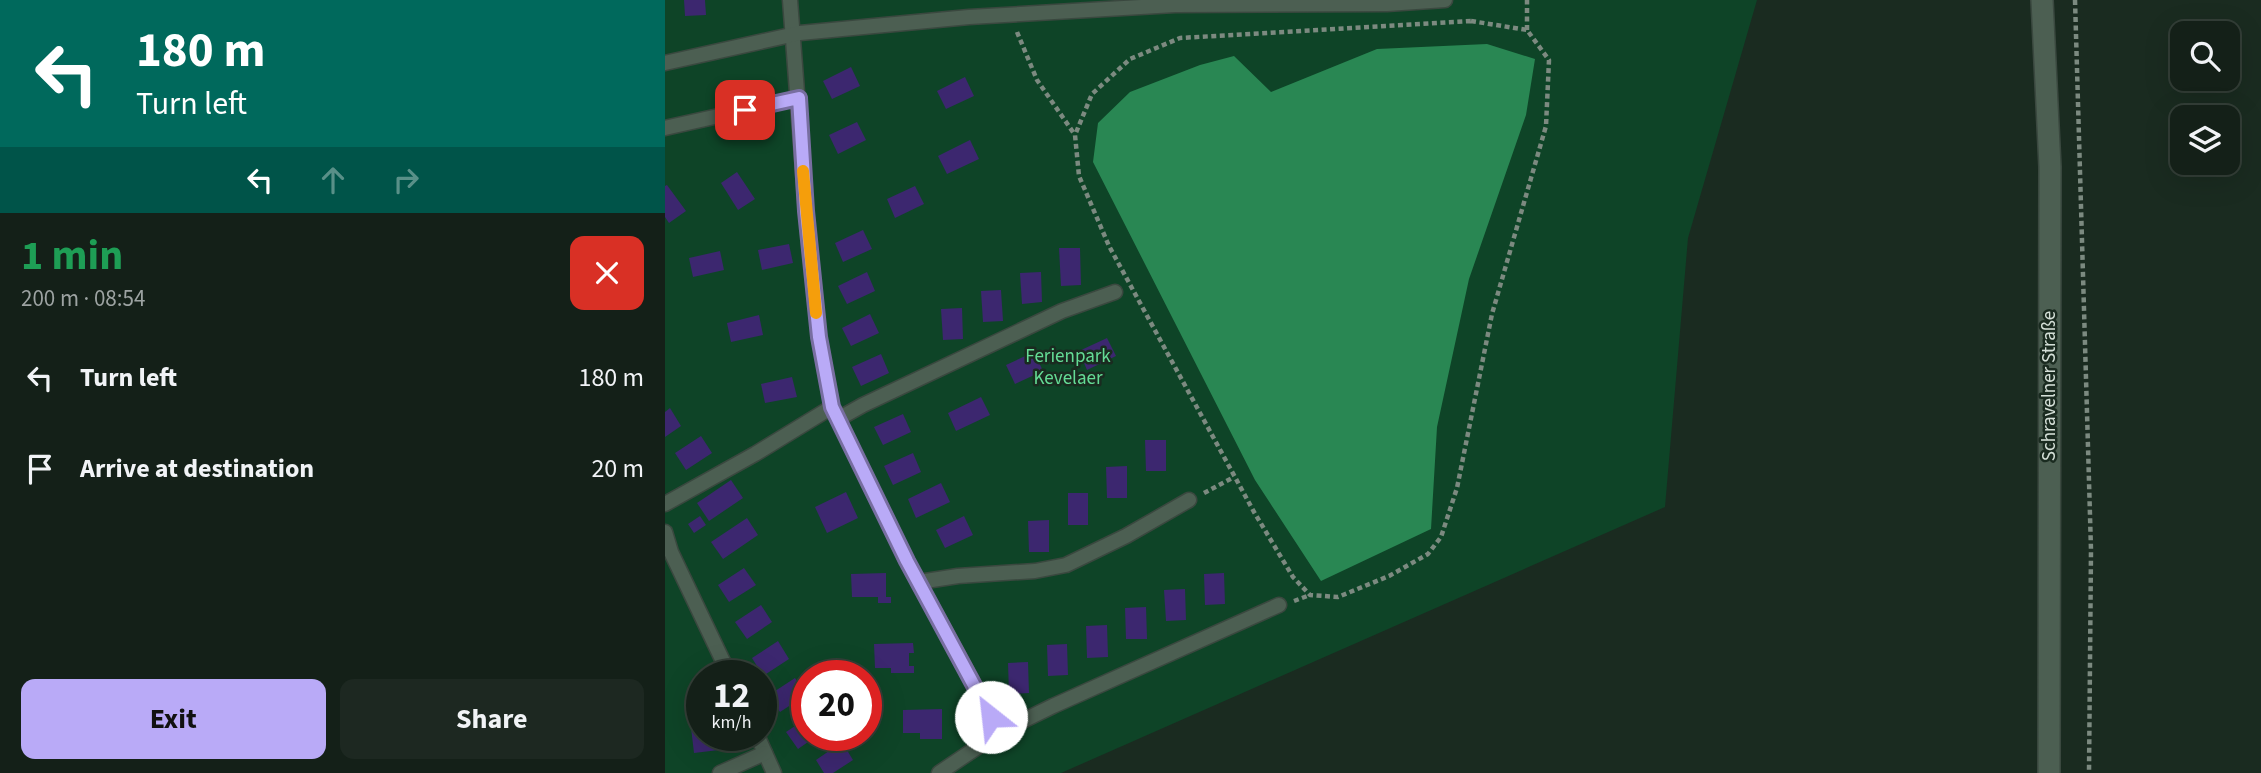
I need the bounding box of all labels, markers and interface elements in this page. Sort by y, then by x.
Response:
text: 180 m [136,16,265,86]
map controls [2170,21,2240,175]
button: search [2170,21,2240,91]
icon: left [21,28,112,119]
pin [715,80,775,140]
text: Turn left [136,81,247,127]
icon: arrive [726,91,764,129]
button: layers [2170,105,2240,175]
icon: left [241,161,279,199]
icon: ahead [314,161,352,199]
icon: right [387,161,425,199]
text: 1 min [21,226,123,286]
button: close [570,236,644,310]
text: 200 m · 08:54 [21,282,145,315]
street label: Schravelner Straße [2036,311,2063,461]
park label: Ferienpark Kevelaer [1025,343,1111,392]
icon: left [21,359,59,397]
text: Turn left [80,359,177,396]
text: 180 m [578,359,644,396]
icon: arrive [21,450,59,488]
text: Arrive at destination [80,450,314,487]
text: 20 m [591,450,644,487]
speed limit sign: 20 [791,660,882,751]
text: 12 [713,671,750,721]
button: Exit [21,679,326,759]
button: Share [340,679,644,759]
position arrow [954,680,1028,754]
text: km/h [712,710,751,735]

